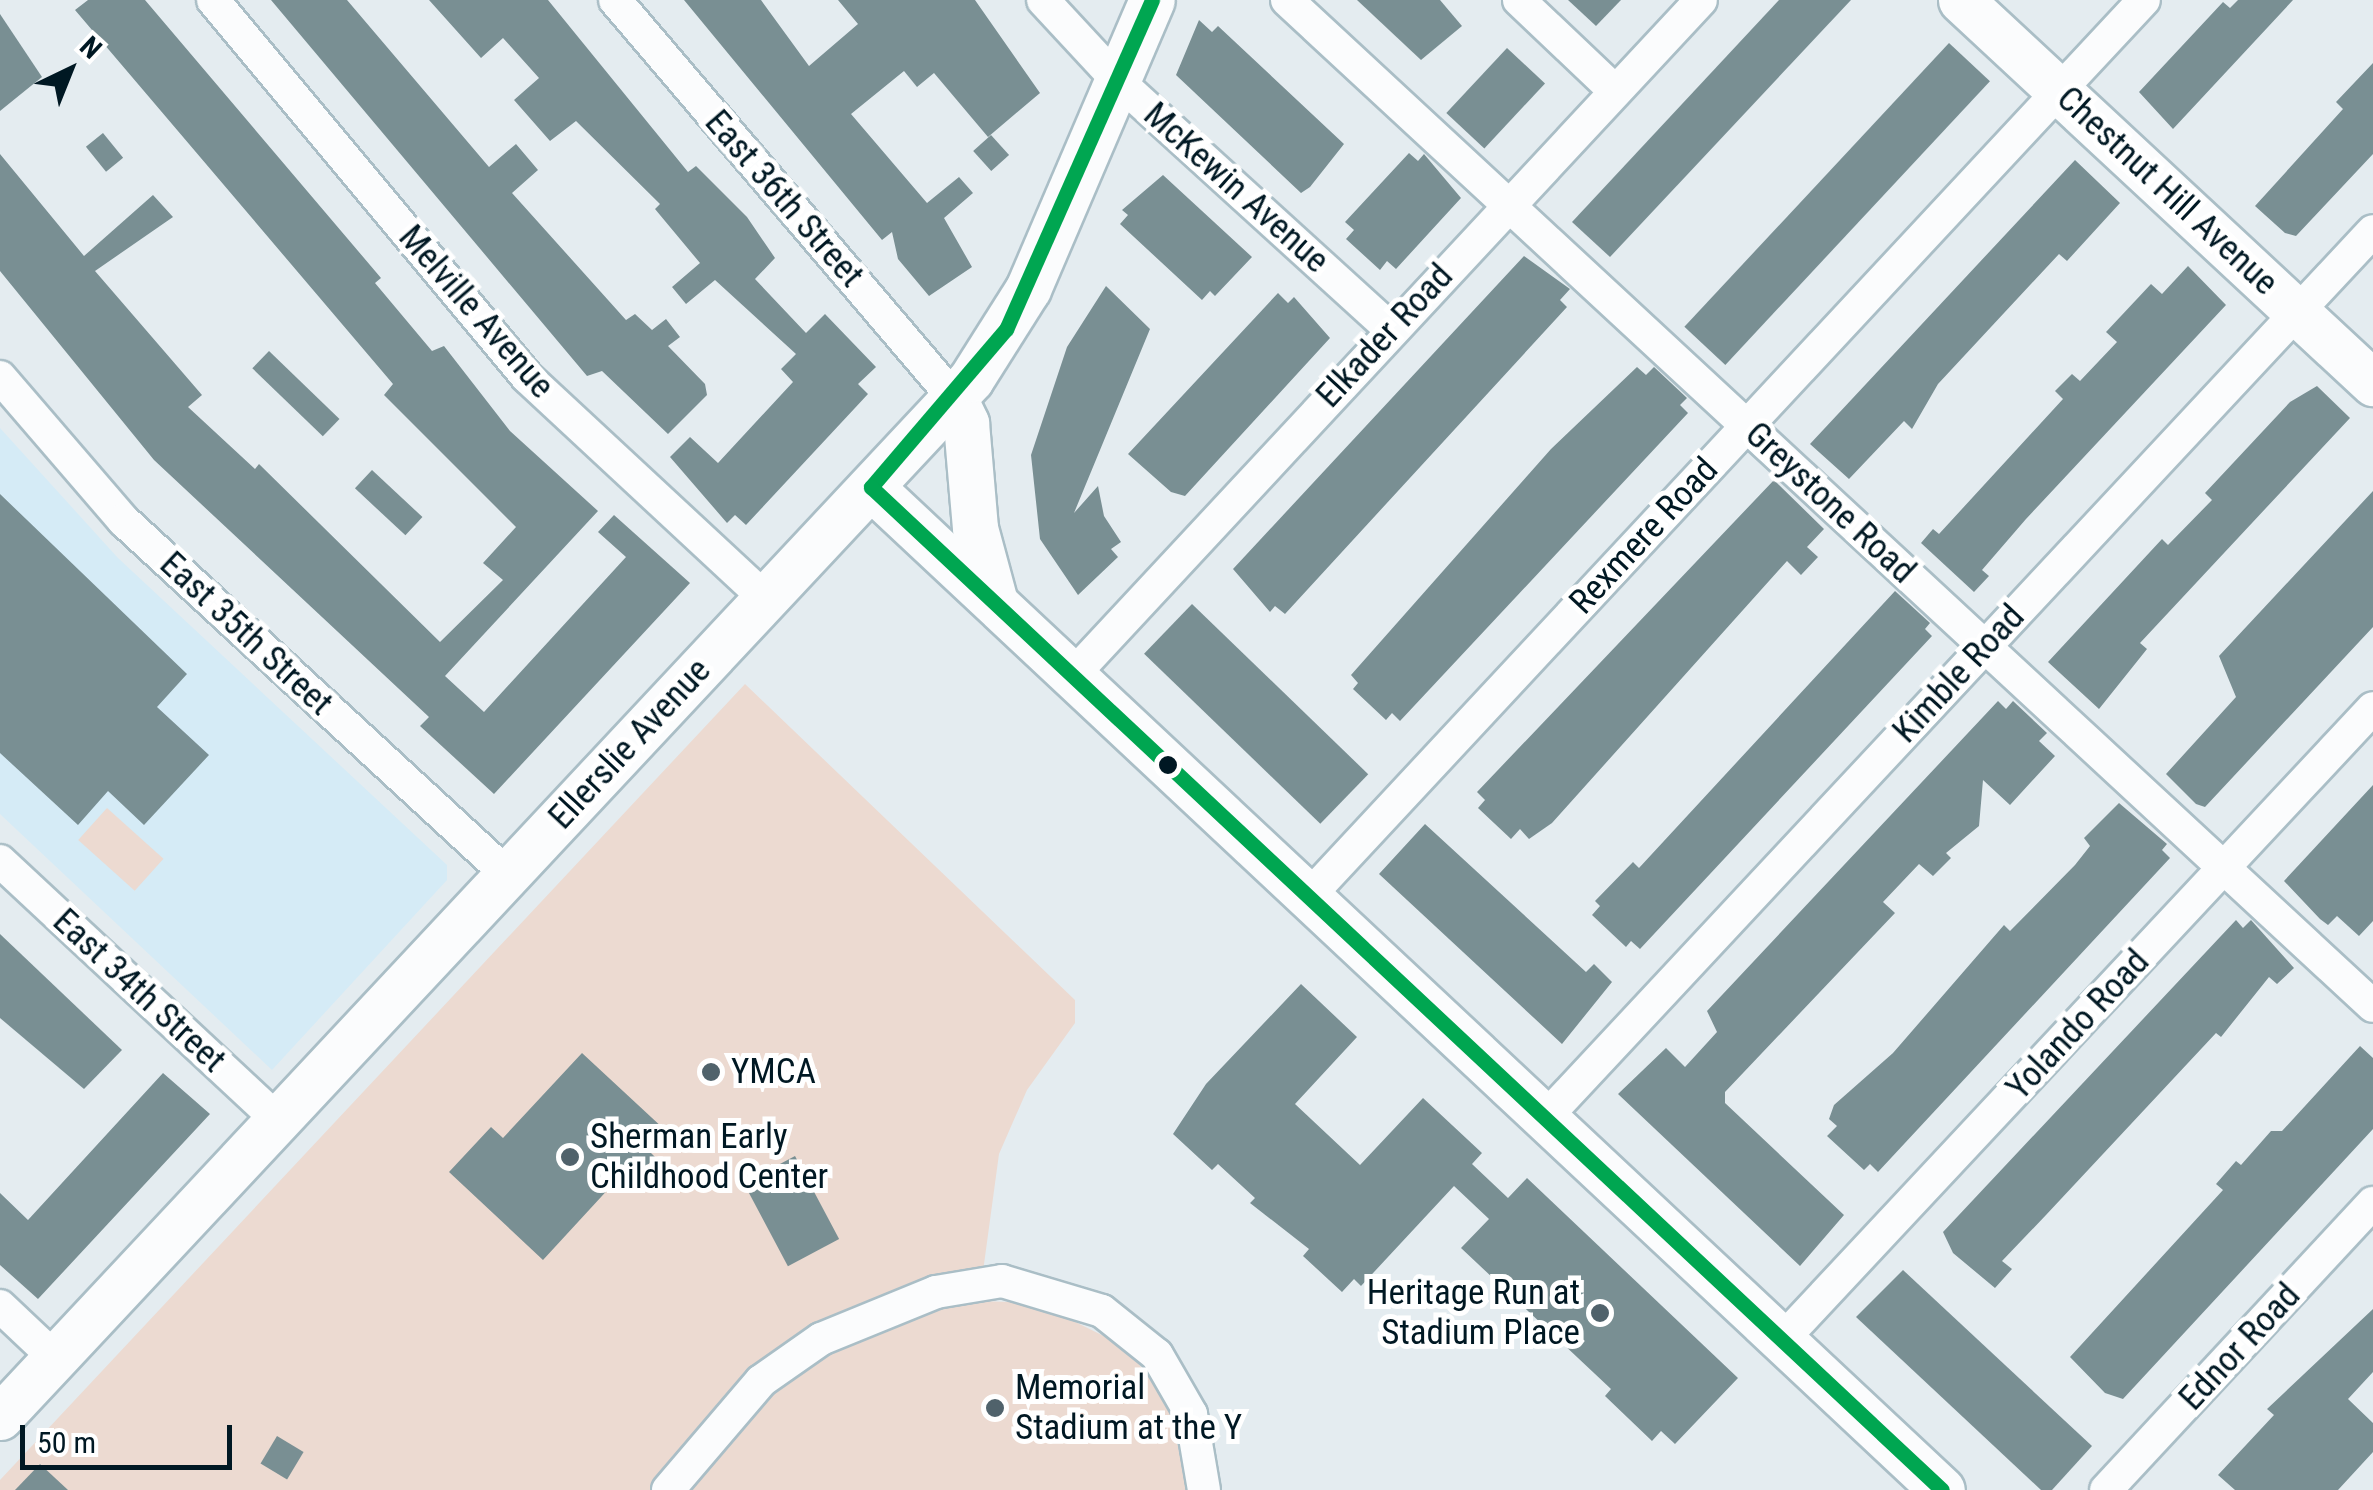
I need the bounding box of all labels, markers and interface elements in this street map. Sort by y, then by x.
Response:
north arrow [20,20,120,120]
text: N [73,30,108,66]
street label: Chestnut Hill Avenue [2048,78,2286,304]
street label: McKewin Avenue [1135,94,1337,282]
street label: East 36th Street [696,102,872,296]
street label: Melville Avenue [390,217,562,407]
street label: Elkader Road [1308,256,1462,416]
street label: Greystone Road [1736,414,1924,592]
street label: Rexmere Road [1561,449,1727,623]
street label: East 35th Street [151,543,341,725]
street label: Kimble Road [1884,596,2034,752]
street label: Ellerslie Avenue [540,650,720,838]
unlabelled marker [1158,755,1178,775]
street label: East 34th Street [44,900,234,1082]
street label: Yolando Road [1998,941,2158,1109]
place label: YMCA [731,1051,816,1093]
marker: YMCA [700,1061,722,1083]
place label: Sherman Early Childhood Center [590,1116,828,1198]
marker: Sherman Early Childhood Center [559,1146,581,1168]
place label: Heritage Run at Stadium Place [1367,1272,1580,1354]
street label: Ednor Road [2171,1275,2309,1419]
marker: Heritage Run at Stadium Place [1589,1302,1611,1324]
place label: Memorial Stadium at the Y [1015,1367,1242,1449]
marker: Memorial Stadium at the Y [984,1397,1006,1419]
scale bar [25,1405,238,1467]
text: 50 m [37,1425,96,1460]

